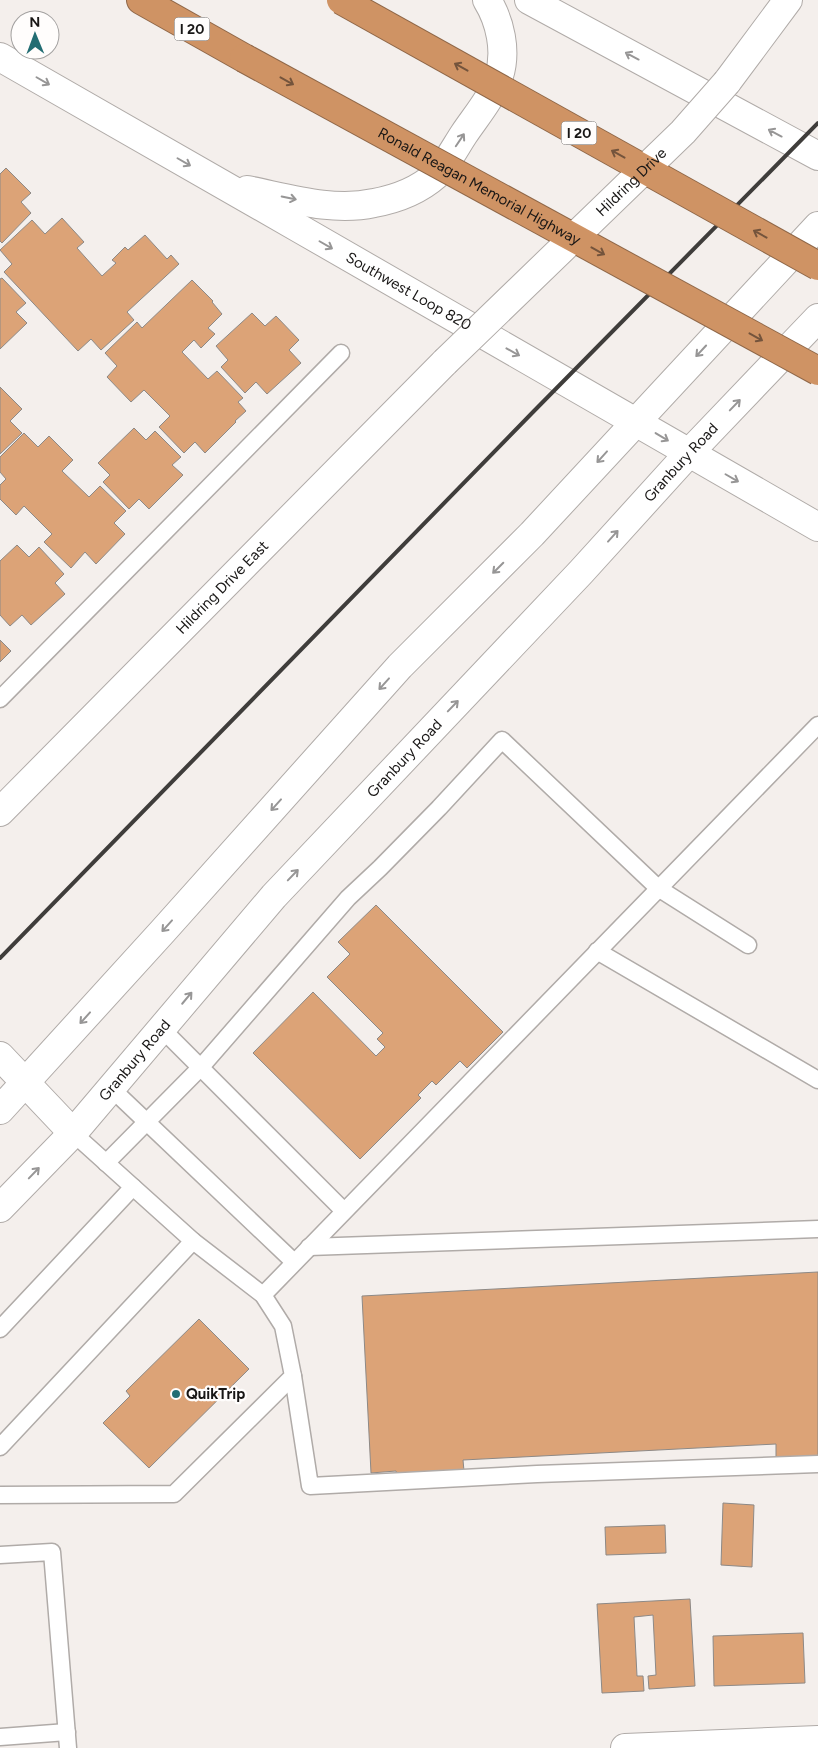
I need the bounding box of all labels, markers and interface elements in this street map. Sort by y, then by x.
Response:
north arrow [10,10,60,60]
text: N [29,14,40,31]
road number: I 20 [174,18,210,40]
one-way arrow [625,51,640,60]
one-way arrow [454,62,469,71]
one-way arrow [279,76,294,86]
one-way arrow [35,77,49,87]
road number: I 20 [562,122,596,144]
street label: Ronald Reagan Memorial Highway [375,124,584,249]
one-way arrow [768,128,783,137]
one-way arrow [455,133,465,147]
street label: Hildring Drive [592,144,670,220]
one-way arrow [612,149,626,159]
one-way arrow [176,157,191,167]
one-way arrow [280,194,296,204]
one-way arrow [753,228,768,238]
one-way arrow [319,240,333,250]
one-way arrow [590,247,605,256]
street label: Southwest Loop 820 [343,248,474,334]
one-way arrow [748,333,763,343]
one-way arrow [695,344,707,357]
one-way arrow [506,347,521,357]
one-way arrow [729,399,741,412]
street label: Granbury Road [640,419,722,506]
one-way arrow [655,433,669,443]
one-way arrow [597,450,608,463]
one-way arrow [724,473,738,483]
one-way arrow [608,530,619,543]
street label: Hildring Drive East [172,537,272,638]
one-way arrow [492,562,504,574]
one-way arrow [378,678,390,691]
one-way arrow [447,700,459,713]
street label: Granbury Road [363,716,446,801]
one-way arrow [270,799,282,812]
one-way arrow [287,869,299,881]
one-way arrow [161,920,173,933]
one-way arrow [181,992,192,1005]
one-way arrow [79,1011,90,1024]
street label: Granbury Road [95,1016,174,1105]
one-way arrow [28,1166,40,1179]
place label: QuikTrip [186,1385,245,1403]
marker: QuikTrip [170,1388,182,1400]

